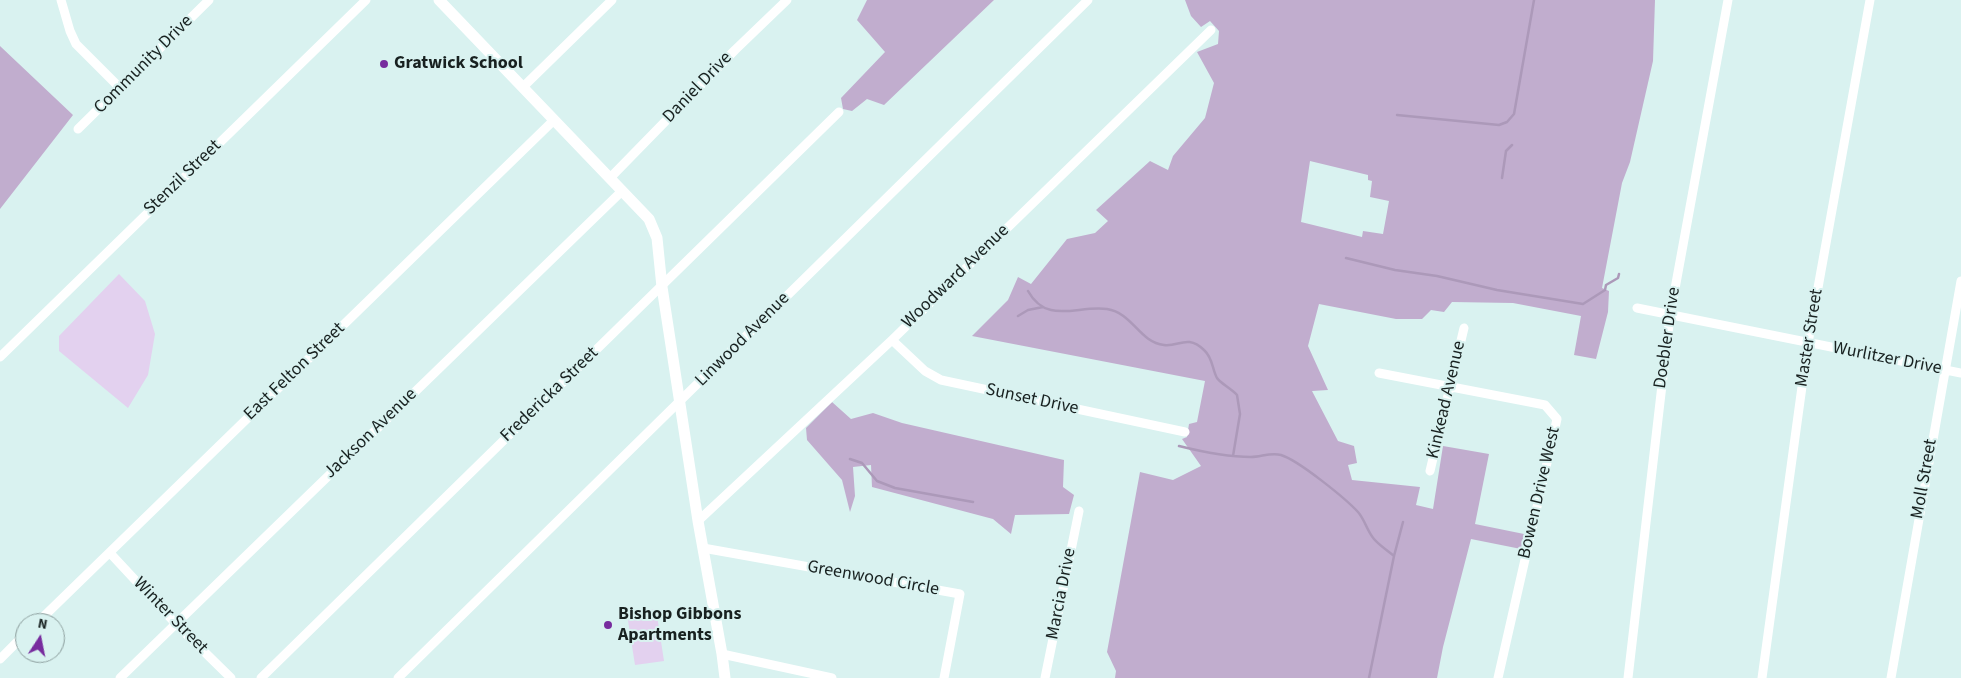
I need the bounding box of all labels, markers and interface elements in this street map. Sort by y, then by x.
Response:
street label: Community Drive [90,11,198,119]
street label: Daniel Drive [659,48,737,128]
place label: Gratwick School [394,53,523,75]
marker: Gratwick School [378,58,390,70]
street label: Stenzil Street [140,136,226,220]
street label: Woodward Avenue [898,220,1014,334]
street label: Doebler Drive [1650,286,1686,390]
street label: Master Street [1792,287,1828,389]
street label: Linwood Avenue [691,288,795,392]
street label: East Felton Street [240,318,350,426]
street label: Wurlitzer Drive [1831,338,1943,380]
street label: Kinkead Avenue [1423,339,1471,461]
street label: Fredericka Street [497,343,603,447]
street label: Sunset Drive [984,380,1080,420]
street label: Jackson Avenue [320,384,422,484]
street label: Bowen Drive West [1514,425,1566,561]
street label: Moll Street [1907,437,1943,521]
street label: Marcia Drive [1043,547,1081,641]
street label: Greenwood Circle [805,557,941,601]
street label: Winter Street [128,573,212,659]
place label: Bishop Gibbons Apartments [618,604,741,646]
north arrow [15,613,65,663]
text: N [36,614,49,635]
marker: Bishop Gibbons Apartments [602,619,614,631]

